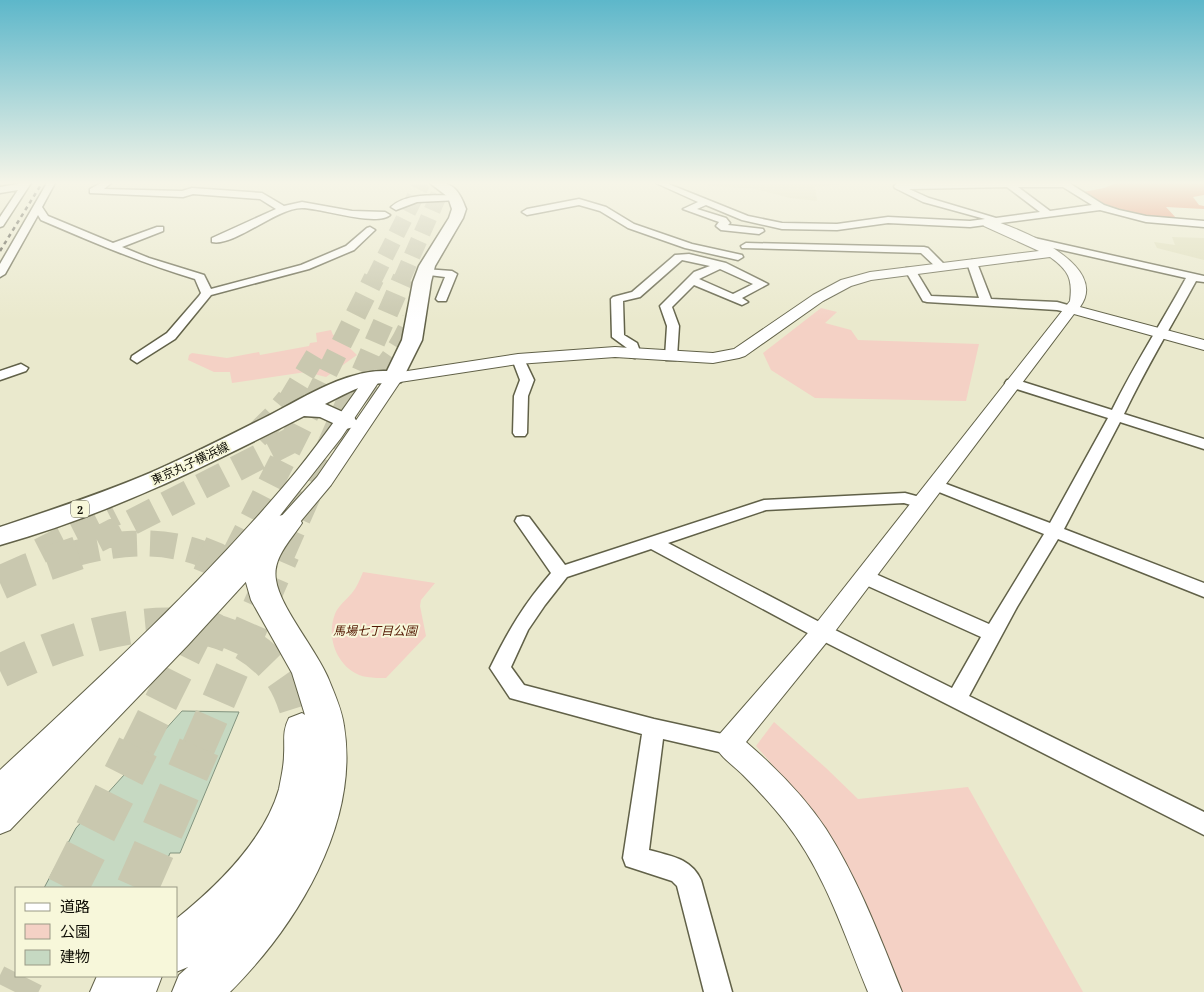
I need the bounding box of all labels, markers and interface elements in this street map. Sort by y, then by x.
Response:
street label: 東京丸子横浜線 [148,438,232,488]
road number: 2 [71,500,89,518]
park label: 馬場七丁目公園 [333,622,419,639]
legend [15,887,178,977]
text: 道路 [60,896,90,916]
text: 公園 [60,921,90,941]
text: 建物 [60,946,90,966]

